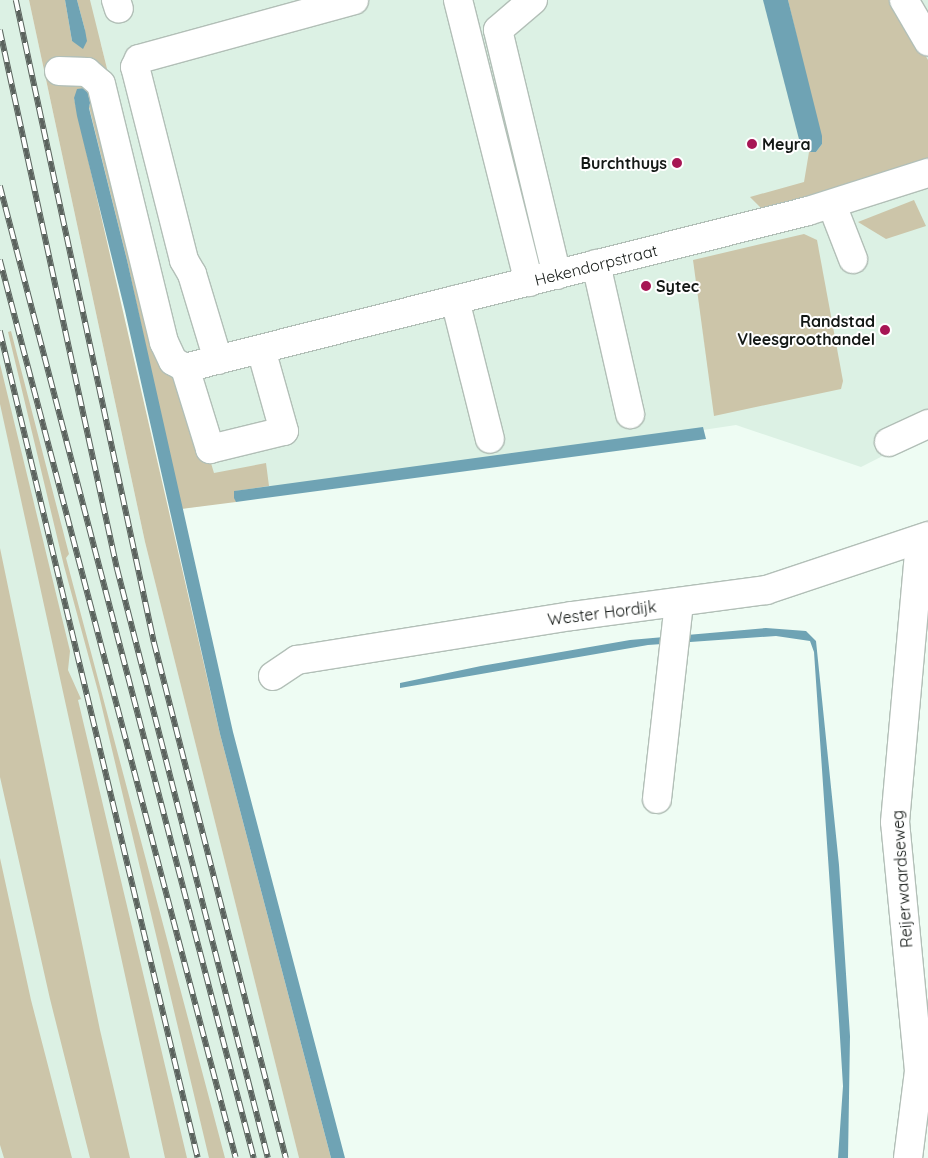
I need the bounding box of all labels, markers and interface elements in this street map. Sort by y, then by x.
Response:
place label: Meyra [762,134,811,154]
marker: Meyra [746,138,758,150]
place label: Burchthuys [581,153,667,173]
marker: Burchthuys [671,157,683,169]
street label: Hekendorpstraat [532,240,660,290]
place label: Sytec [656,276,699,296]
marker: Sytec [640,280,652,292]
place label: Randstad Vleesgroothandel [737,311,875,349]
marker: Randstad Vleesgroothandel [879,324,891,336]
street label: Wester Hordijk [546,597,658,629]
street label: Reijerwaardseweg [888,809,916,949]

